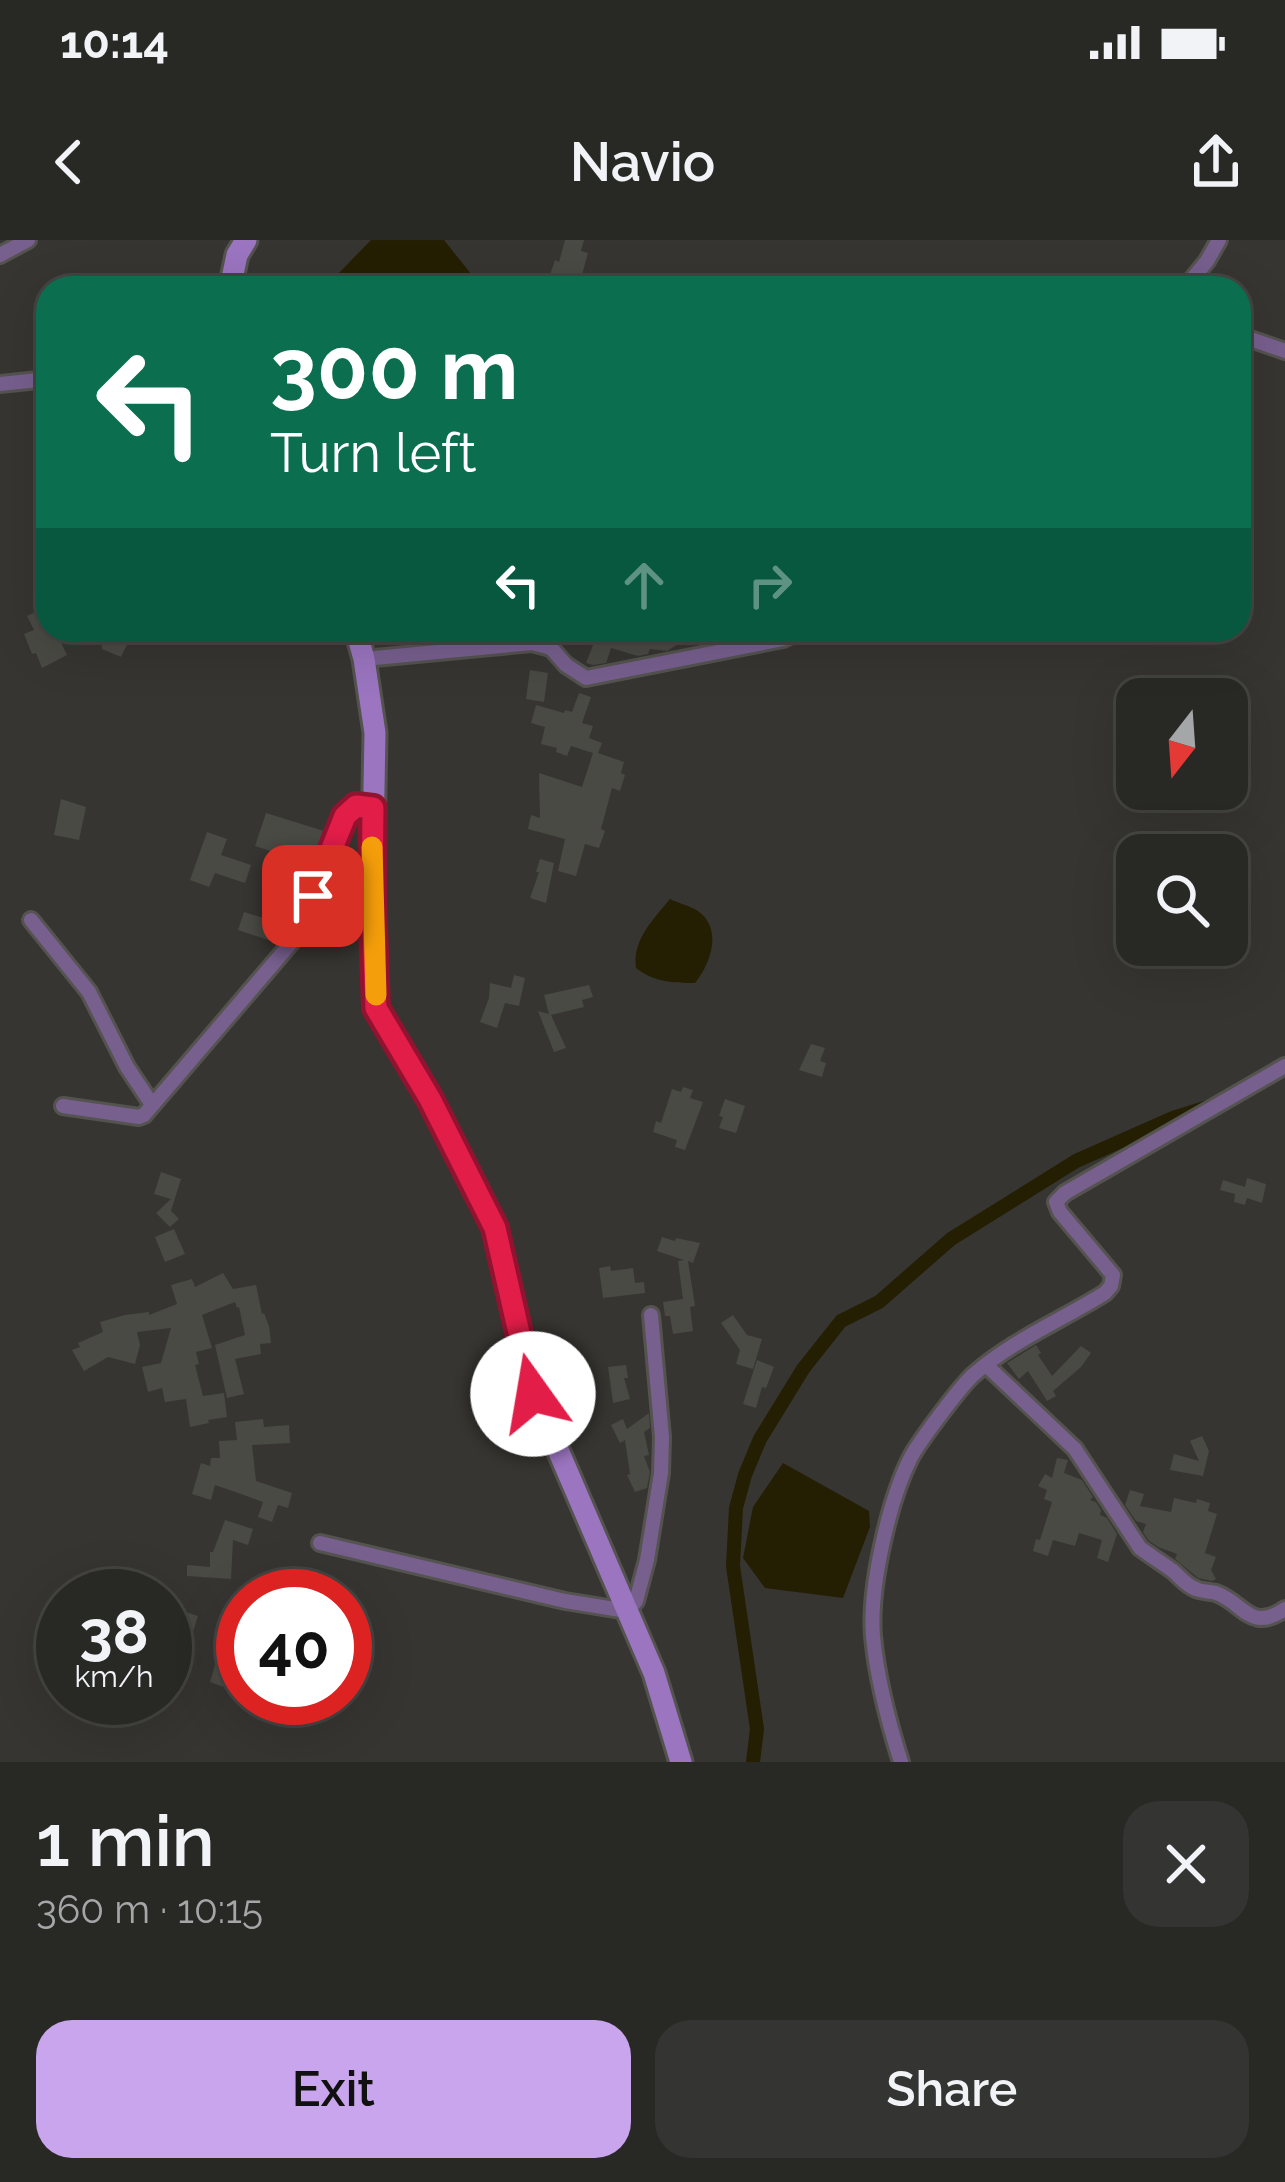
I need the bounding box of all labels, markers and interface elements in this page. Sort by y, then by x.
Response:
text: 10:14 [60,16,169,69]
icon: back [36,129,102,195]
icon: share [1183,129,1249,195]
text: Navio [570,130,715,194]
text: 300 m [270,320,518,419]
icon: left [72,324,228,480]
text: Turn left [270,421,477,485]
icon: left [485,552,551,618]
icon: ahead [611,552,677,618]
icon: right [737,552,803,618]
north arrow [1116,678,1248,810]
map controls [1116,678,1248,966]
button: search [1116,834,1248,966]
pin [262,845,364,947]
icon: arrive [280,863,346,929]
position arrow [470,1331,596,1457]
speed limit sign: 40 [216,1569,372,1725]
text: 38 [79,1597,149,1667]
text: km/h [74,1659,154,1694]
text: 1 min [36,1798,215,1883]
button: close [1123,1801,1249,1927]
text: 360 m · 10:15 [36,1886,263,1932]
button: Exit [36,2020,631,2158]
button: Share [655,2020,1249,2158]

